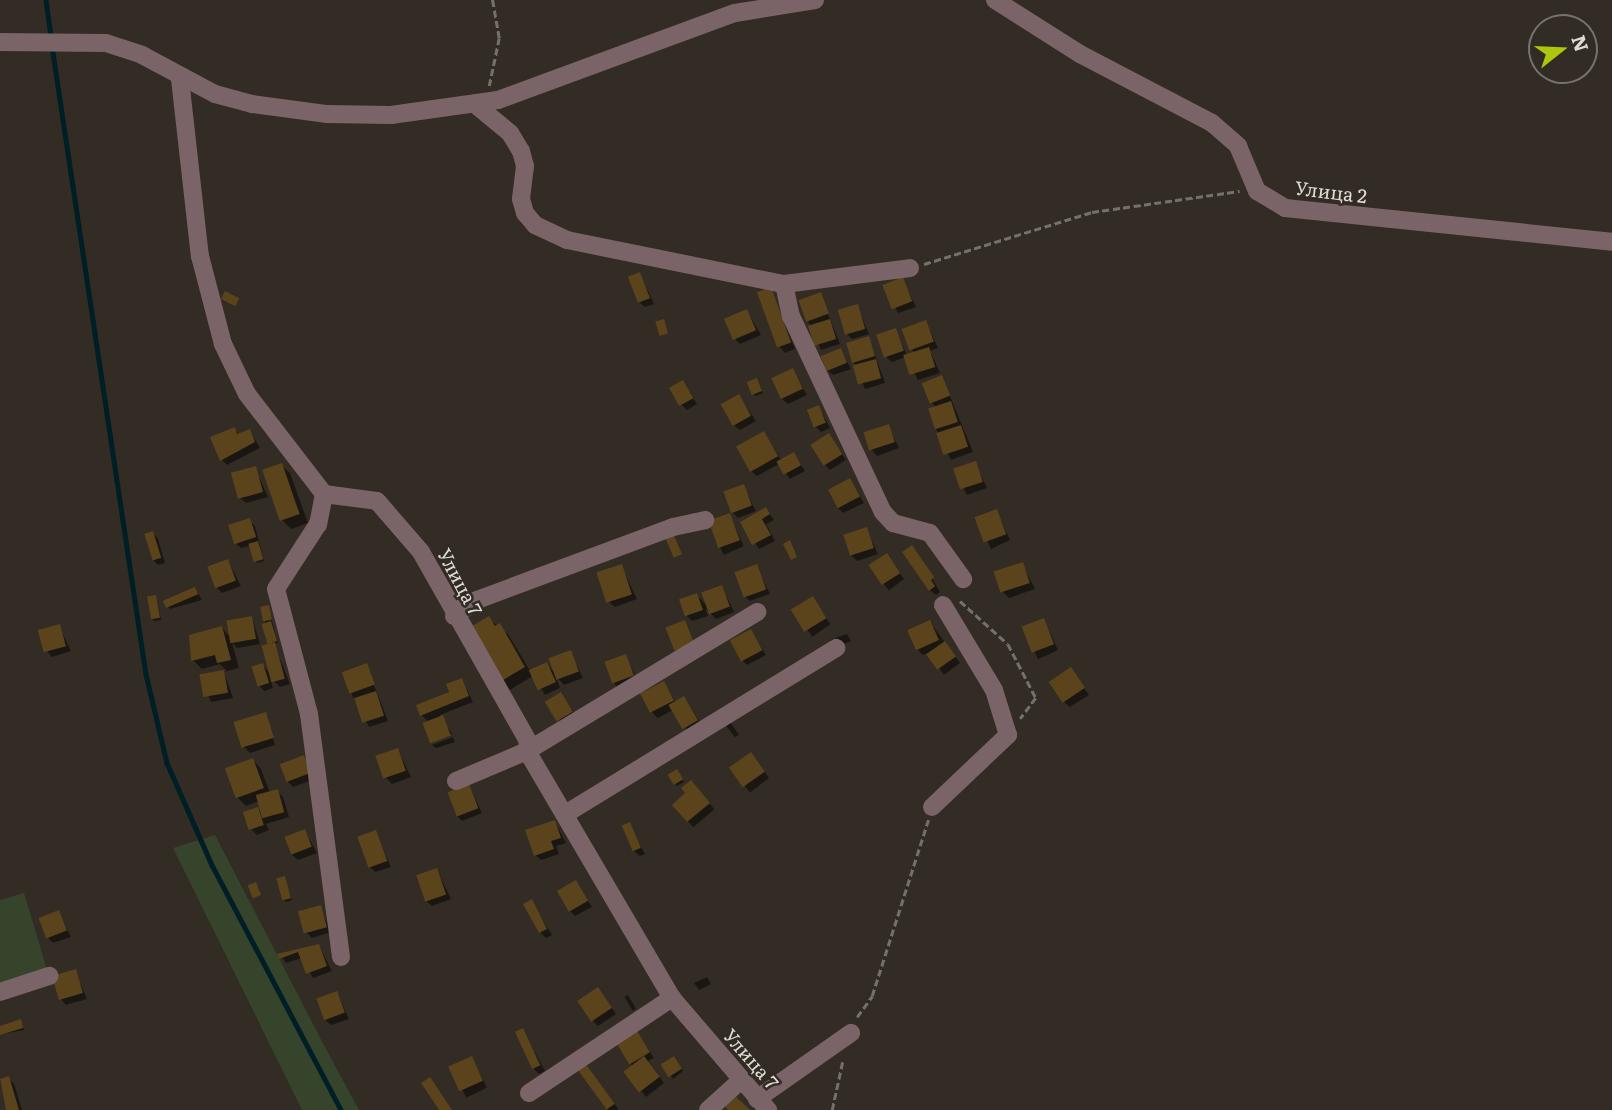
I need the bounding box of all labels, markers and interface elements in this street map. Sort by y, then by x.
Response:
north arrow [1528,14,1598,84]
text: N [1565,31,1597,55]
street label: Улица 2 [1294,176,1368,208]
street label: Улица 7 [433,545,487,619]
street label: Улица 7 [719,1024,783,1094]

